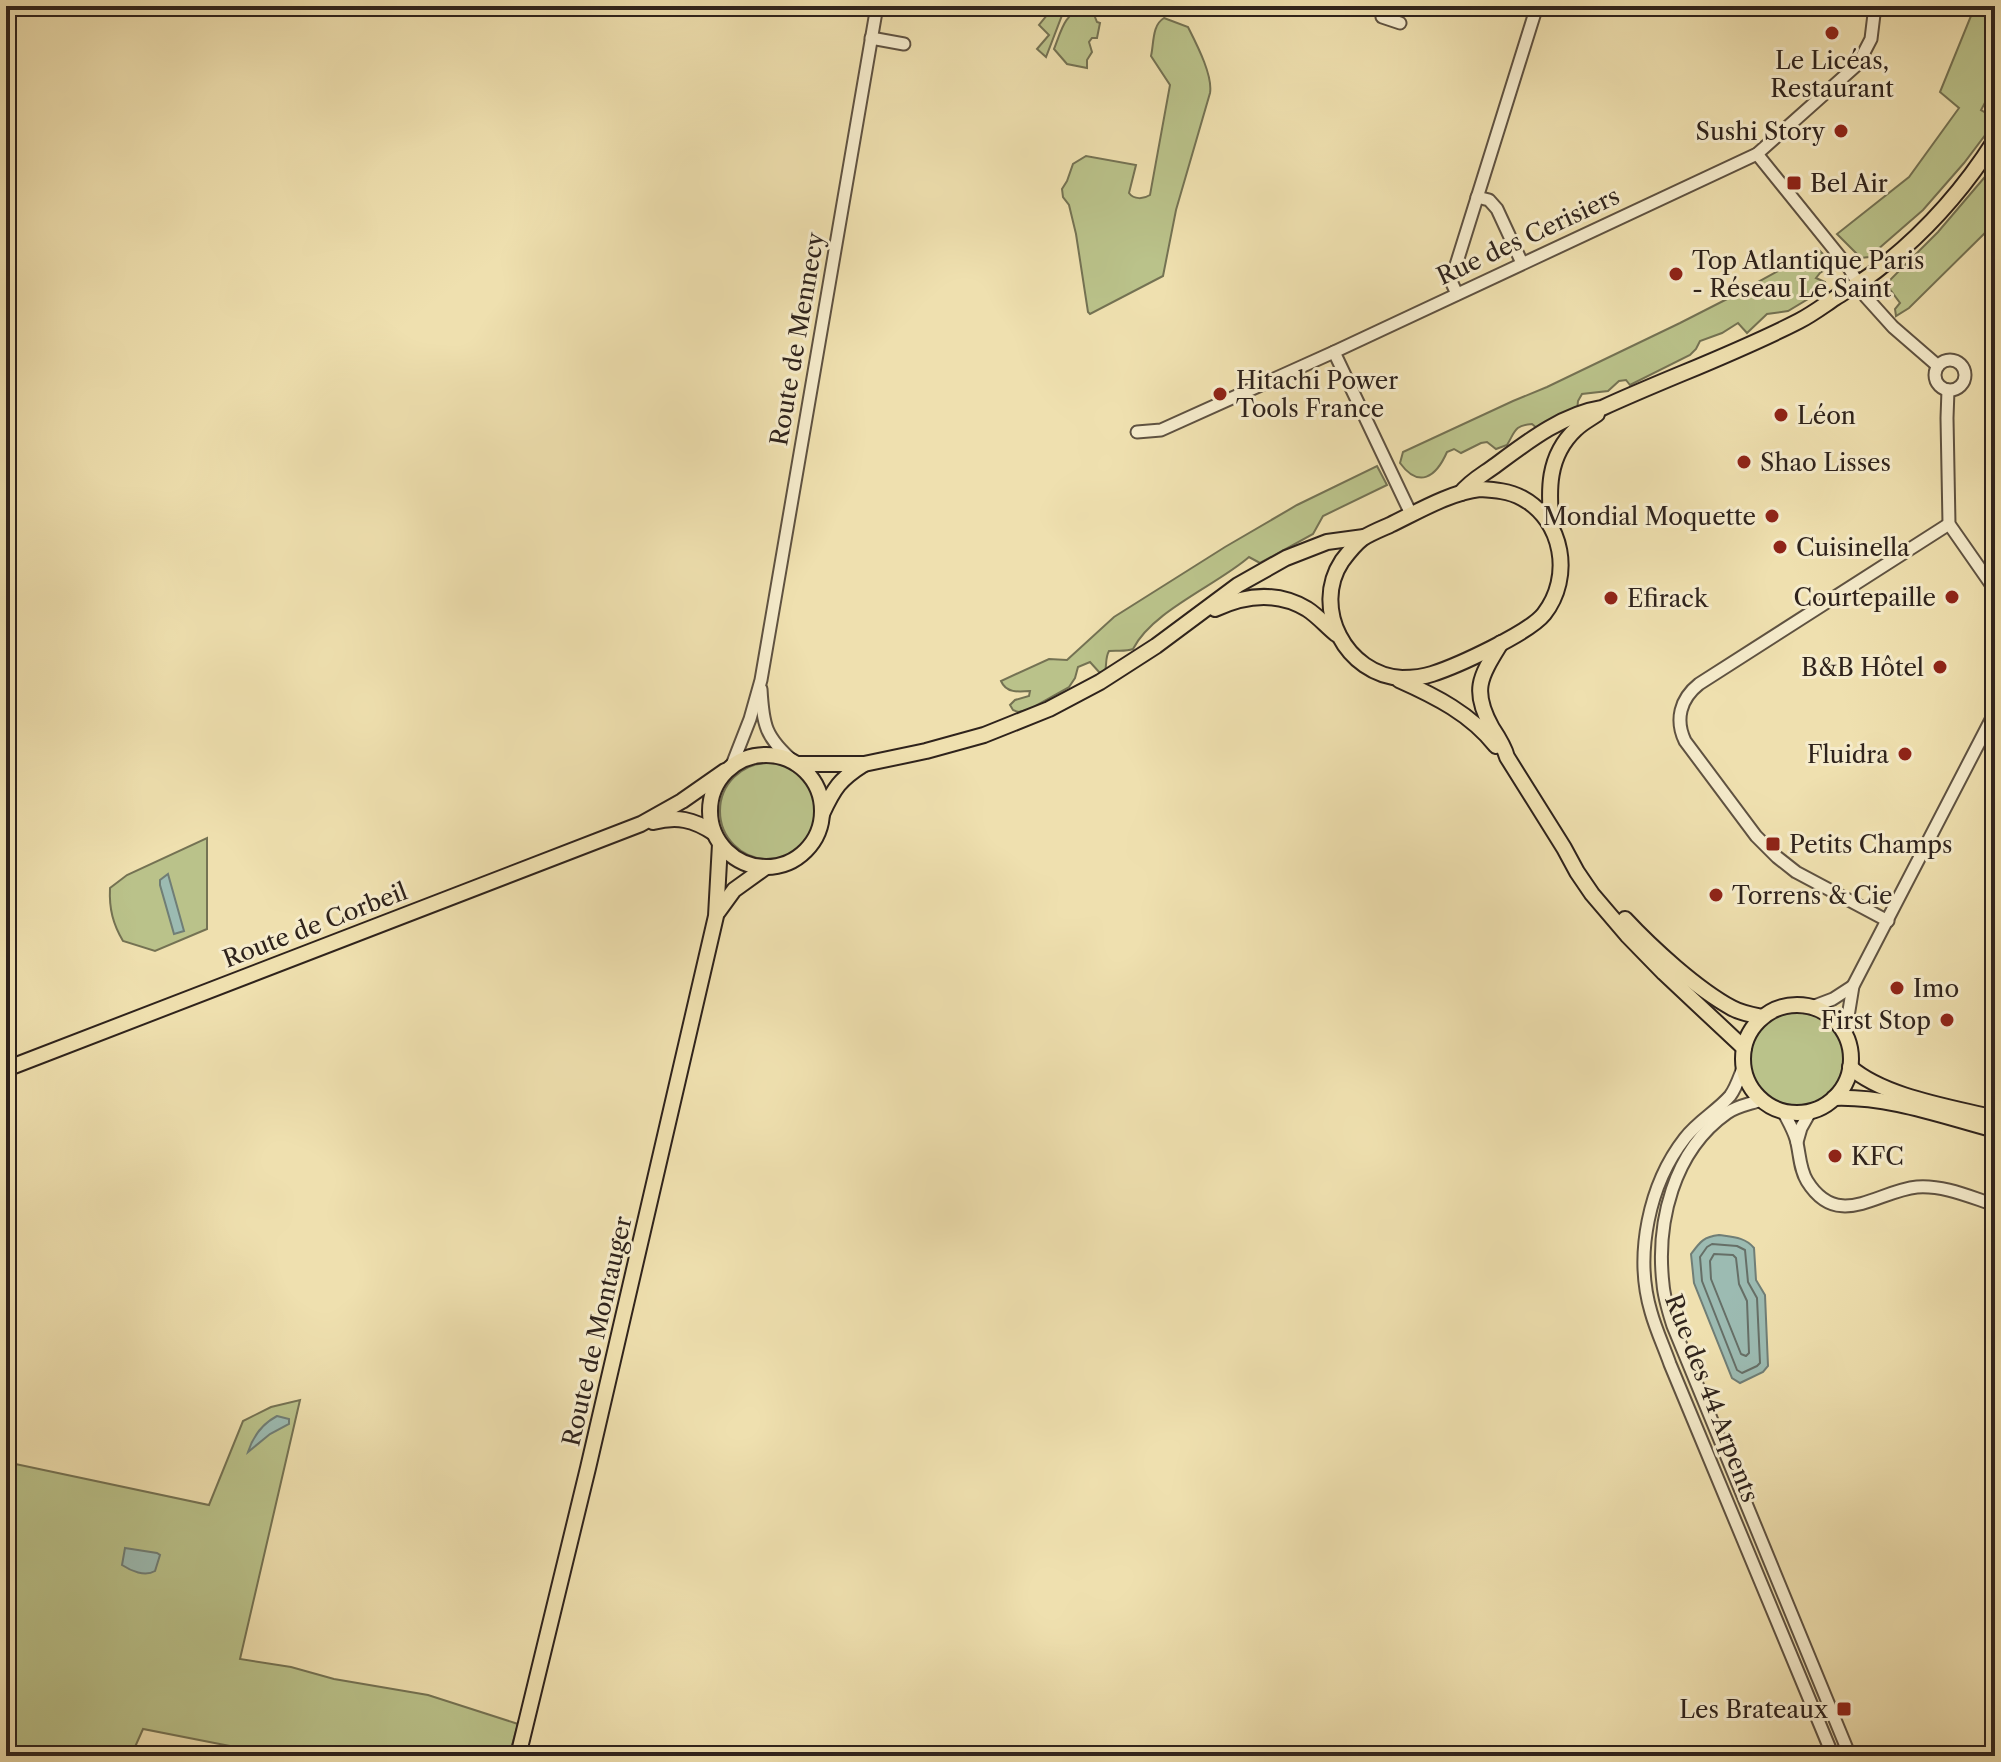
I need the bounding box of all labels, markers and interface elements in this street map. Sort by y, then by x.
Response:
marker: Le Licéas, Restaurant [1823,24,1841,42]
place label: Le Licéas, Restaurant [1770,46,1894,103]
place label: Sushi Story [1696,117,1826,146]
marker: Sushi Story [1832,122,1850,140]
place label: Bel Air [1810,169,1888,198]
marker: Bel Air [1785,174,1803,192]
street label: Rue des Cerisiers [1432,181,1624,291]
street label: Route de Mennecy [764,230,830,448]
place label: Top Atlantique Paris - Réseau Le Saint [1692,246,1924,303]
marker: Top Atlantique Paris - Réseau Le Saint [1667,265,1685,283]
place label: Hitachi Power Tools France [1236,366,1398,423]
marker: Hitachi Power Tools France [1211,385,1229,403]
place label: Léon [1797,401,1856,430]
marker: Léon [1772,406,1790,424]
place label: Shao Lisses [1760,448,1891,477]
marker: Shao Lisses [1735,453,1753,471]
place label: Mondial Moquette [1543,502,1756,531]
marker: Mondial Moquette [1763,507,1781,525]
place label: Cuisinella [1796,533,1910,562]
marker: Cuisinella [1771,538,1789,556]
place label: Courtepaille [1794,583,1936,612]
place label: Efirack [1627,584,1709,613]
marker: Courtepaille [1943,588,1961,606]
marker: Efirack [1602,589,1620,607]
place label: B&B Hôtel [1801,653,1924,682]
marker: B&B Hôtel [1931,658,1949,676]
place label: Fluidra [1807,740,1889,769]
marker: Fluidra [1896,745,1914,763]
place label: Petits Champs [1789,830,1953,859]
marker: Petits Champs [1764,835,1782,853]
street label: Route de Corbeil [219,876,411,974]
place label: Torrens & Cie [1732,881,1893,910]
marker: Torrens & Cie [1707,886,1725,904]
place label: Imo [1913,974,1959,1003]
marker: Imo [1888,979,1906,997]
place label: First Stop [1820,1006,1931,1035]
marker: First Stop [1938,1011,1956,1029]
place label: KFC [1851,1142,1904,1171]
marker: KFC [1826,1147,1844,1165]
street label: Route de Montauger [556,1213,638,1449]
street label: Rue des 44 Arpents [1659,1290,1765,1506]
place label: Les Brateaux [1679,1695,1828,1724]
marker: Les Brateaux [1835,1700,1853,1718]

